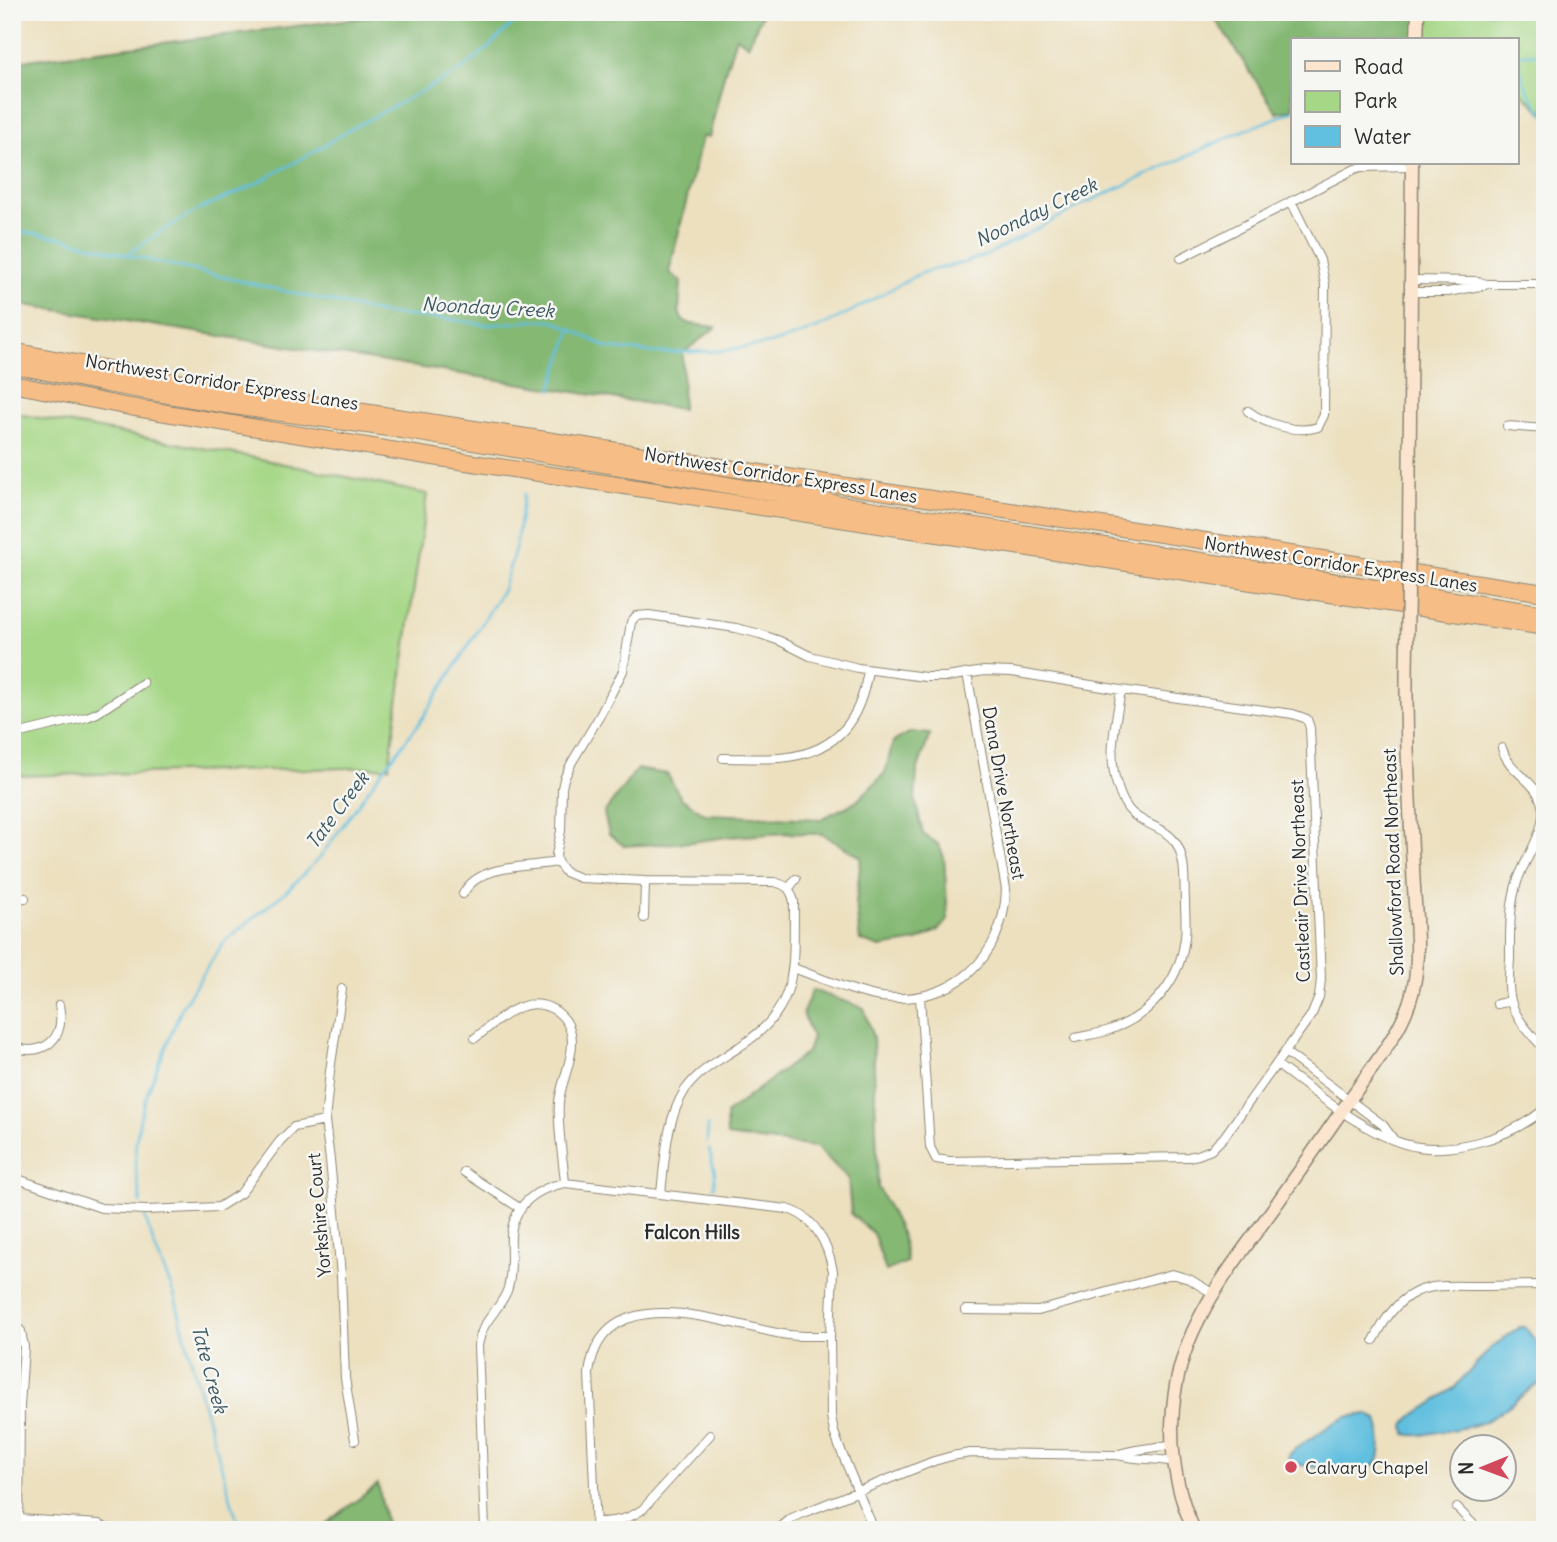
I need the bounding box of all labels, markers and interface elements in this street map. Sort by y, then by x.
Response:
legend [1291,38,1518,164]
text: Road [1354,53,1403,80]
text: Park [1354,87,1397,114]
text: Water [1354,123,1412,150]
water label: Noonday Creek [971,172,1102,252]
water label: Noonday Creek [421,292,556,323]
street label: Northwest Corridor Express Lanes [84,349,360,415]
street label: Northwest Corridor Express Lanes [643,442,919,508]
street label: Northwest Corridor Express Lanes [1203,531,1479,597]
street label: Dana Drive Northeast [977,705,1031,881]
street label: Shallowford Road Northeast [1378,748,1408,976]
water label: Tate Creek [300,766,375,853]
street label: Castleair Drive Northeast [1285,779,1315,983]
street label: Yorkshire Court [302,1152,336,1278]
district label: Falcon Hills [644,1220,740,1244]
water label: Tate Creek [187,1322,234,1417]
north arrow [1448,1434,1518,1504]
place label: Calvary Chapel [1305,1456,1428,1479]
marker: Calvary Chapel [1283,1459,1299,1475]
text: N [1454,1462,1478,1475]

